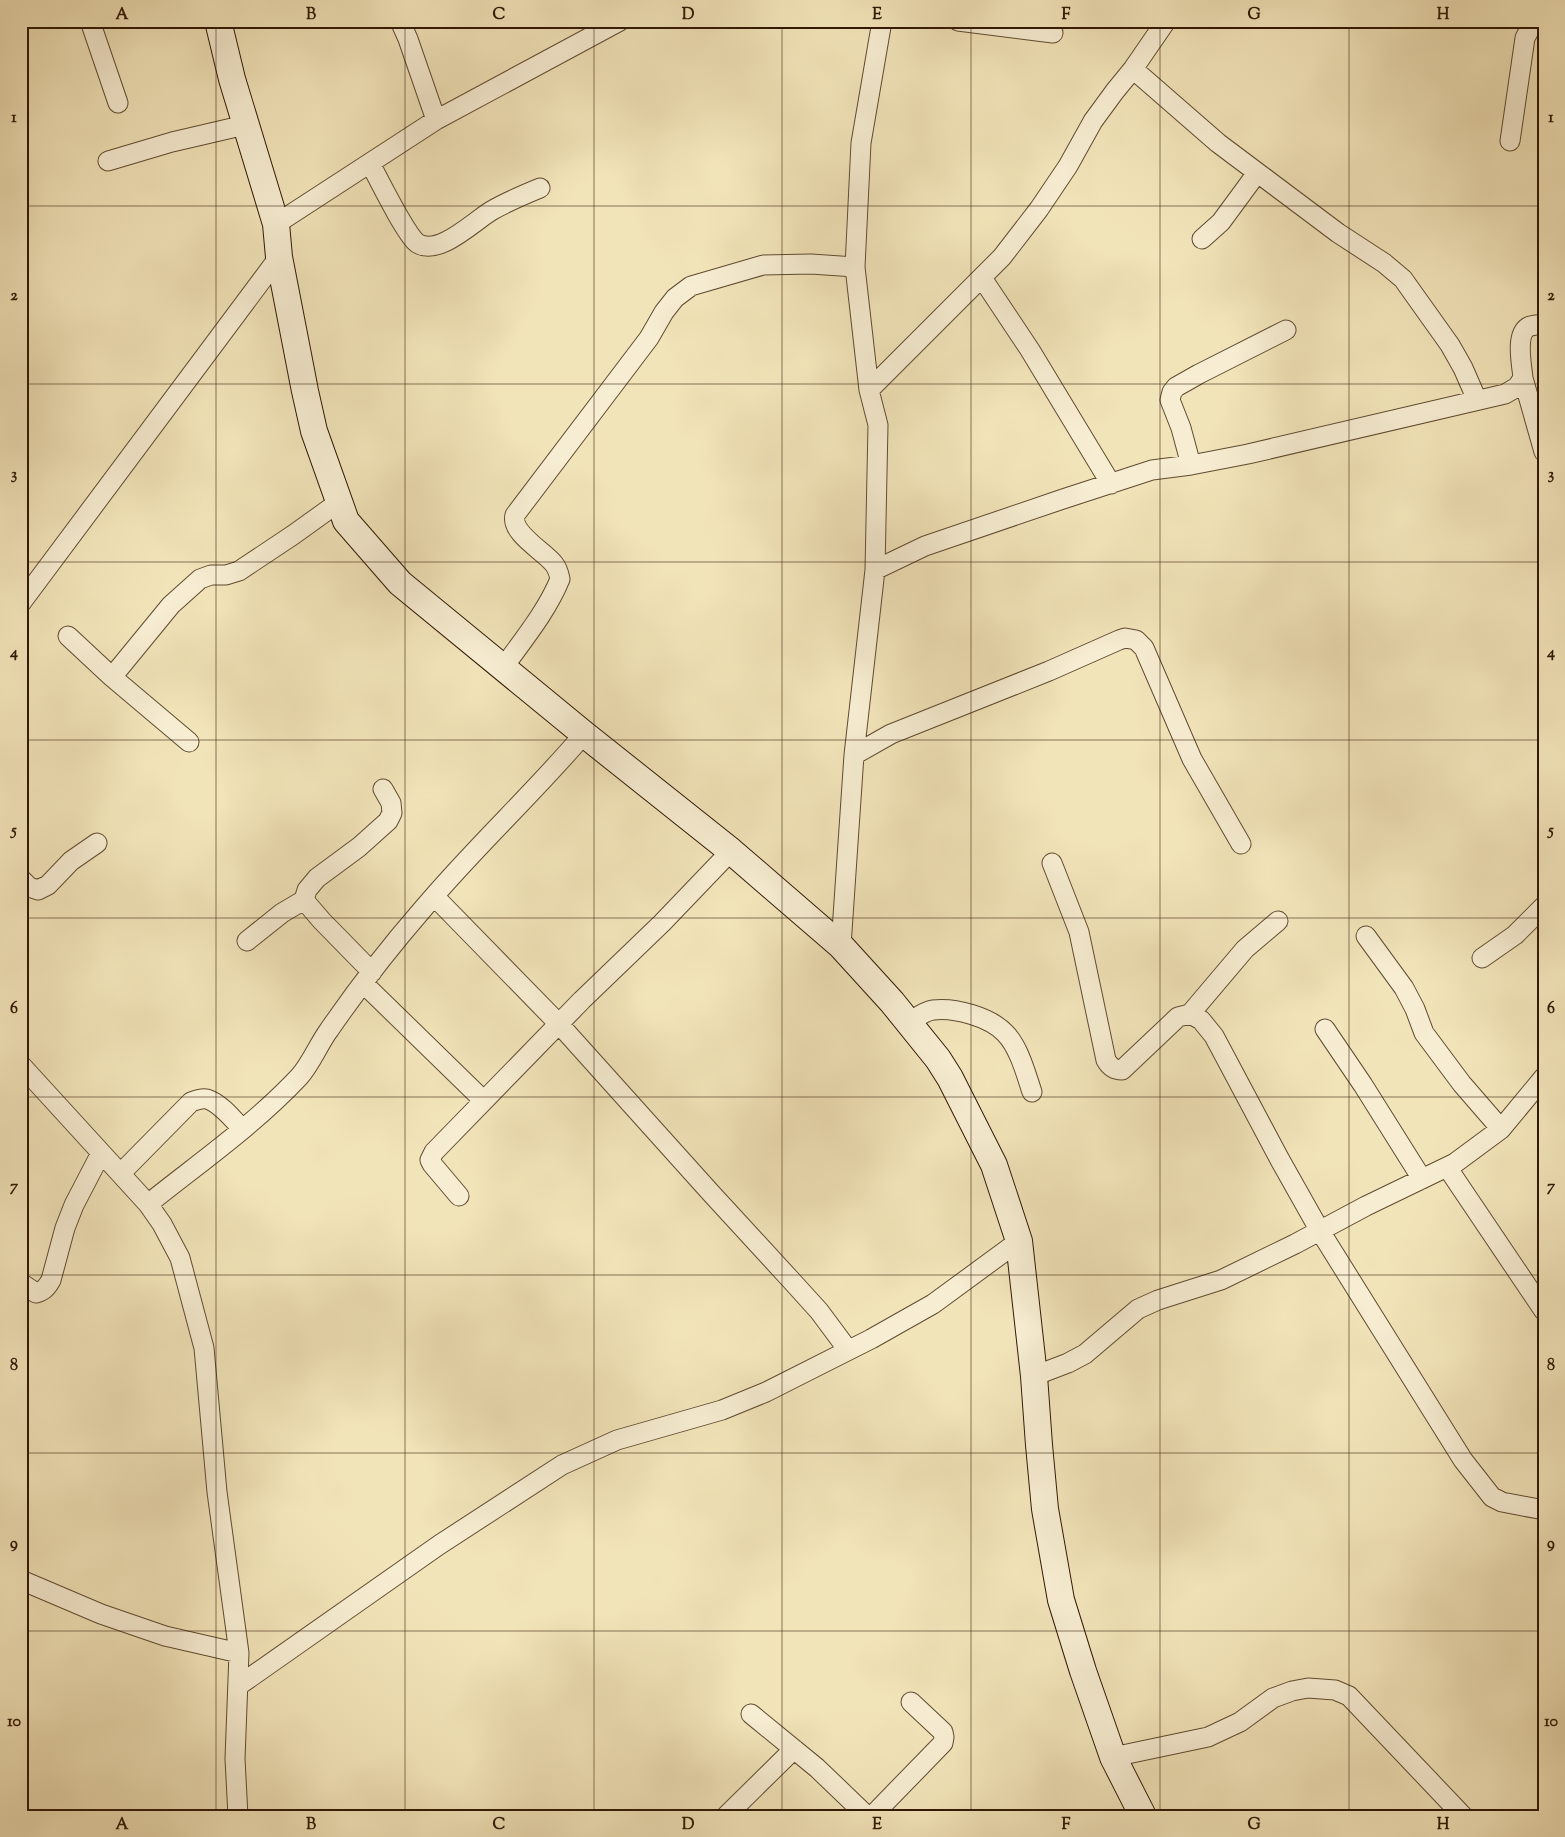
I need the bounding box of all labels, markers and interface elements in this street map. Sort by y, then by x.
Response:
text: A [116,4,129,27]
text: B [306,4,316,27]
text: C [493,4,506,27]
text: D [682,4,695,27]
text: E [872,4,882,27]
text: F [1062,4,1071,27]
text: G [1247,4,1261,27]
text: H [1437,4,1450,27]
text: 1 [11,107,17,130]
text: 1 [1548,107,1554,130]
text: 2 [10,285,18,308]
text: 2 [1547,285,1555,308]
text: 3 [11,464,18,487]
text: 3 [1548,464,1555,487]
text: 4 [9,642,18,665]
text: 4 [1546,642,1555,665]
text: 5 [9,820,17,843]
text: 5 [1546,820,1554,843]
text: 6 [10,998,18,1021]
text: 6 [1547,998,1555,1021]
text: 7 [10,1176,19,1199]
text: 7 [1547,1176,1556,1199]
text: 8 [10,1355,18,1378]
text: 8 [1547,1355,1555,1378]
text: 9 [10,1533,18,1556]
text: 9 [1547,1533,1555,1556]
text: 10 [7,1711,21,1734]
text: 10 [1544,1711,1558,1734]
text: A [116,1814,129,1837]
text: B [306,1814,316,1837]
text: C [493,1814,506,1837]
text: D [682,1814,695,1837]
text: E [872,1814,882,1837]
text: F [1062,1814,1071,1837]
text: G [1247,1814,1261,1837]
text: H [1437,1814,1450,1837]

